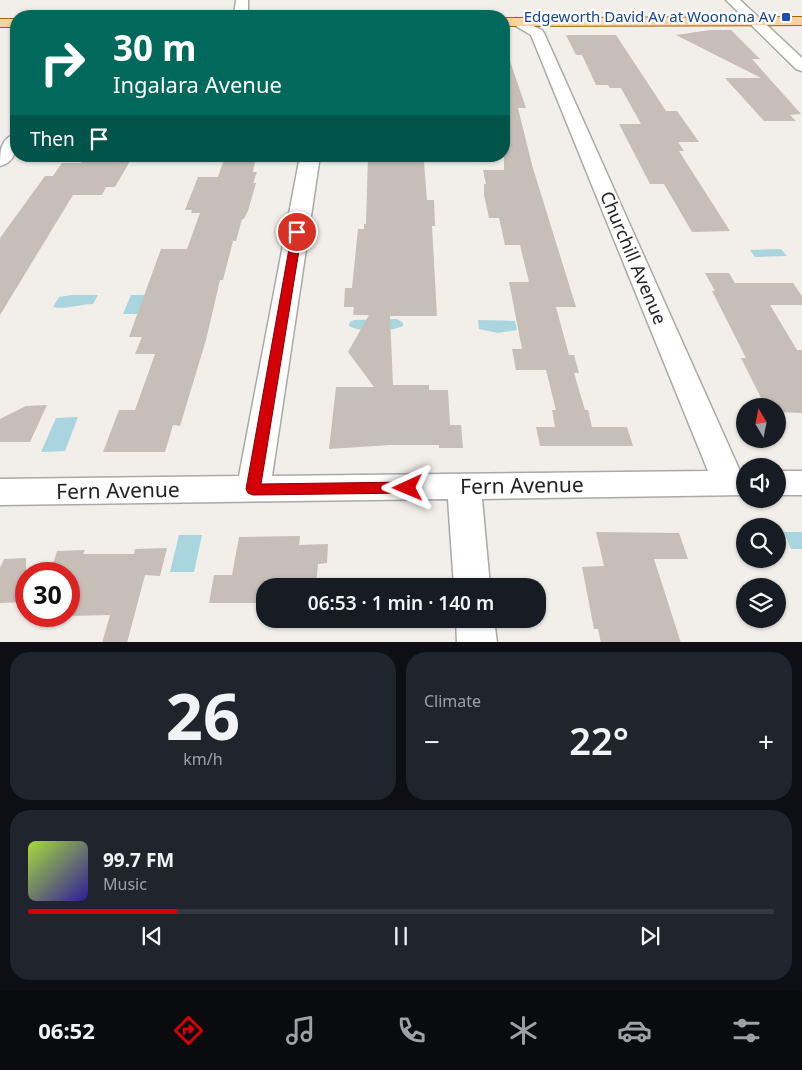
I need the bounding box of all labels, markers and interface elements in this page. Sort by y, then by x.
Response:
place label: Edgeworth David Av at Woonona Av [524,6,776,26]
marker: Edgeworth David Av at Woonona Av [780,11,792,23]
text: 30 m [113,24,196,71]
icon: right [30,30,95,95]
text: Ingalara Avenue [113,69,282,99]
icon: arrive [85,125,113,153]
text: Then [30,126,75,152]
street label: Churchill Avenue [595,187,673,328]
pin [276,211,318,253]
icon: arrive [283,218,311,246]
north arrow [736,398,786,448]
map controls [736,398,786,628]
button: sound [736,458,786,508]
position arrow [381,461,433,513]
street label: Fern Avenue [460,470,584,500]
street label: Fern Avenue [56,475,180,505]
button: search [736,518,786,568]
speed limit sign: 30 [15,562,80,627]
button: layers [736,578,786,628]
text: 06:53 · 1 min · 140 m [308,590,494,616]
text: 26 [166,671,240,759]
text: Climate [424,690,481,712]
text: 22° [569,714,629,766]
text: − [424,722,440,760]
text: + [758,722,774,760]
text: km/h [183,748,223,770]
text: 99.7 FM [103,847,174,873]
text: Music [103,873,147,895]
icon: previous [138,922,166,950]
icon: pause [387,922,415,950]
icon: next [636,922,664,950]
icon: directions [171,1013,206,1048]
icon: music [283,1013,318,1048]
icon: phone [394,1013,429,1048]
icon: climate [506,1013,541,1048]
icon: car [617,1013,652,1048]
icon: filters [729,1013,764,1048]
text: 06:52 [38,1015,95,1045]

